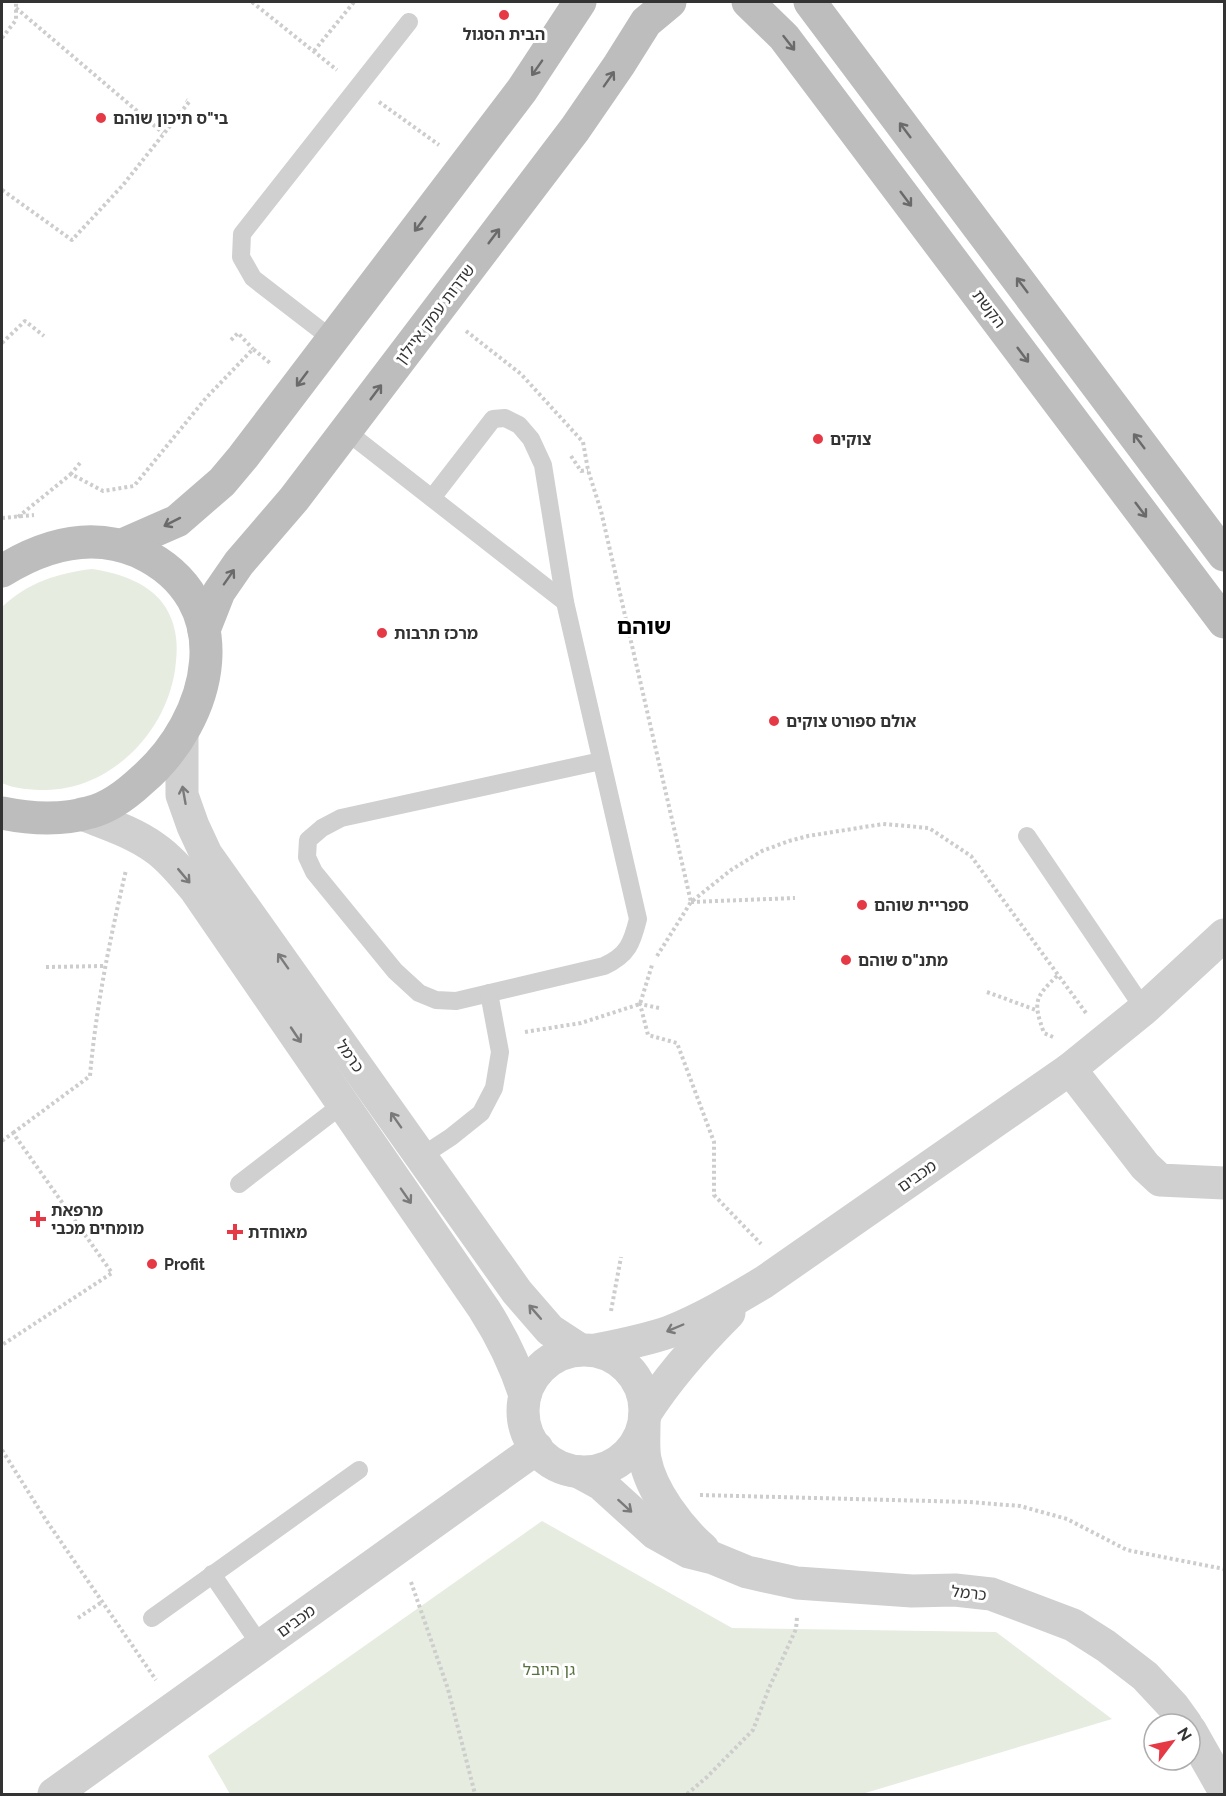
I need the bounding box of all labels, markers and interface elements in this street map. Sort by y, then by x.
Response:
marker: הבית הסגול [497,8,511,22]
place label: הבית הסגול [463,25,545,44]
one-way arrow [782,35,795,51]
one-way arrow [531,59,543,75]
one-way arrow [603,71,615,88]
place label: בי"ס תיכון שוהם [113,109,229,128]
marker: בי"ס תיכון שוהם [94,111,108,125]
one-way arrow [898,122,911,138]
one-way arrow [900,190,913,206]
one-way arrow [414,216,427,232]
one-way arrow [487,228,500,244]
street label: שדרות עמק איילון [391,260,479,368]
one-way arrow [1016,278,1028,294]
street label: הקשת [969,286,1009,332]
one-way arrow [1017,346,1030,362]
one-way arrow [296,371,308,387]
one-way arrow [370,384,382,400]
place label: צוקים [830,430,871,449]
marker: צוקים [811,432,825,446]
one-way arrow [1133,434,1145,450]
one-way arrow [1134,502,1147,518]
one-way arrow [163,517,181,529]
one-way arrow [223,570,235,586]
district label: שוהם [617,613,671,639]
place label: מרכז תרבות [394,624,478,643]
marker: מרכז תרבות [375,626,389,640]
place label: אולם ספורט צוקים [786,712,916,731]
marker: אולם ספורט צוקים [767,714,781,728]
one-way arrow [178,786,189,805]
one-way arrow [177,868,191,883]
place label: ספריית שוהם [874,896,969,915]
marker: ספריית שוהם [855,898,869,912]
place label: מתנ"ס שוהם [858,951,948,970]
marker: מתנ"ס שוהם [839,953,853,967]
one-way arrow [277,954,289,970]
one-way arrow [290,1027,302,1043]
street label: כרמל [332,1036,368,1076]
one-way arrow [390,1112,402,1128]
street label: מכבים [894,1156,940,1196]
one-way arrow [401,1187,413,1204]
place label: מרפאת מומחים מכבי [51,1201,144,1238]
marker: מרפאת מומחים מכבי [29,1210,47,1228]
marker: מאוחדת [226,1223,244,1241]
place label: מאוחדת [248,1223,307,1242]
place label: Profit [164,1255,205,1274]
marker: Profit [145,1257,159,1271]
one-way arrow [528,1304,541,1320]
one-way arrow [667,1323,685,1335]
one-way arrow [618,1499,633,1513]
street label: כרמל [950,1582,988,1604]
street label: מכבים [273,1601,319,1641]
park label: גן היובל [523,1660,575,1679]
north arrow [1142,1712,1202,1772]
text: N [1173,1724,1196,1745]

